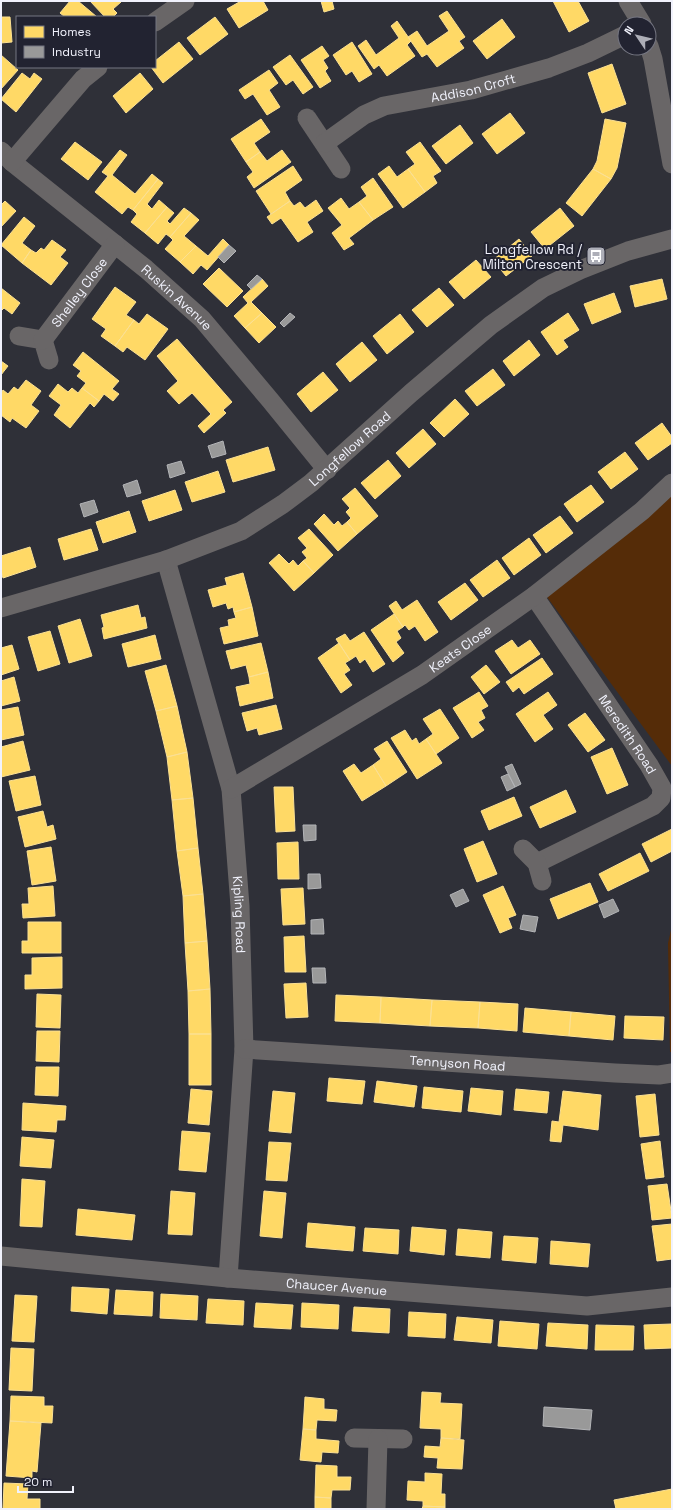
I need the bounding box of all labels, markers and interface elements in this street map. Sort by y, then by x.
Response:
legend [16,16,156,68]
north arrow [617,16,657,56]
text: N [621,23,637,37]
text: Homes [52,24,91,40]
text: Industry [52,44,101,60]
street label: Addison Croft [429,70,518,106]
place label: Longfellow Rd / Milton Crescent [482,241,582,273]
bus stop icon: Longfellow Rd / Milton Crescent [585,245,607,267]
street label: Shelley Close [48,254,111,331]
street label: Ruskin Avenue [138,261,216,334]
street label: Longfellow Road [305,407,394,490]
street label: Keats Close [426,621,495,676]
street label: Meredith Road [595,691,660,777]
street label: Kipling Road [229,875,249,954]
street label: Tennyson Road [409,1052,506,1075]
street label: Chaucer Avenue [285,1275,388,1299]
scale bar [18,1468,73,1494]
text: 20 m [24,1474,52,1490]

